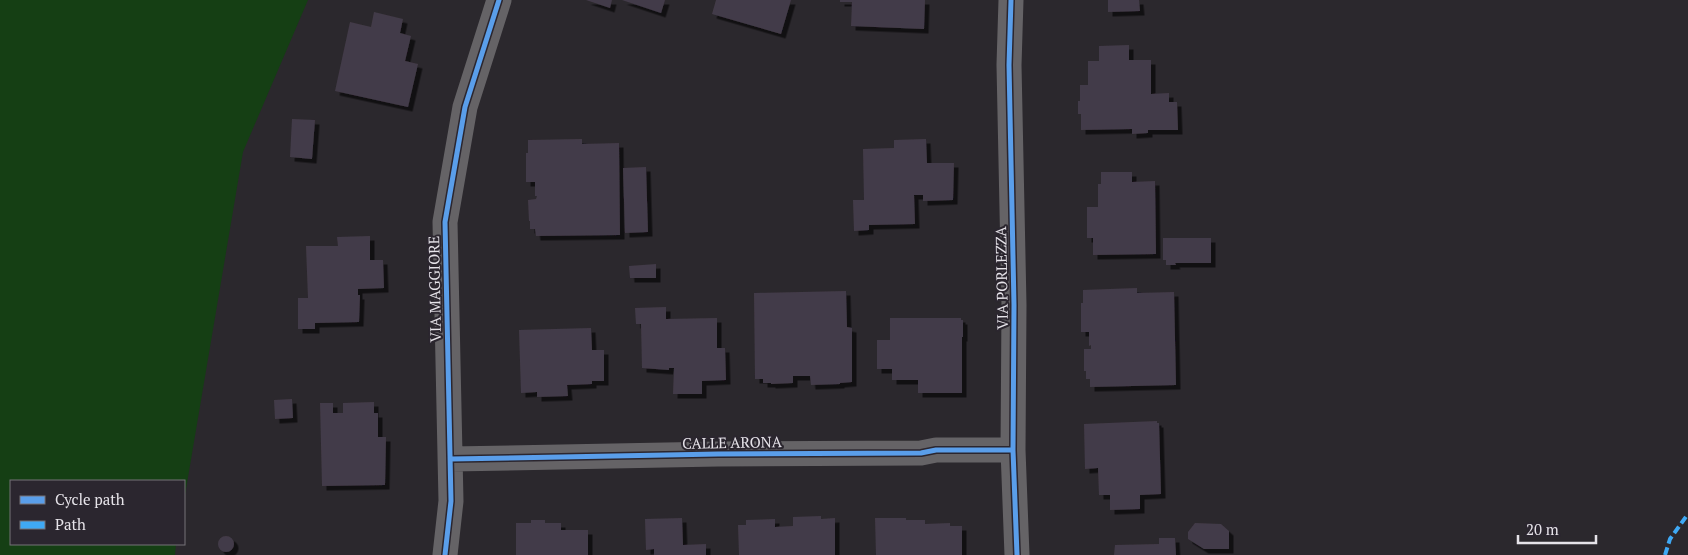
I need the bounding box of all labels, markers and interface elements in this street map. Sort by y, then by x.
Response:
street label: VIA PORLEZZA [990,225,1012,330]
street label: VIA MAGGIORE [423,235,445,343]
street label: CALLE ARONA [682,431,783,453]
legend [10,480,185,545]
text: Cycle path [55,489,125,509]
scale bar [1518,512,1596,544]
text: Path [55,514,86,534]
text: 20 m [1526,519,1559,539]

